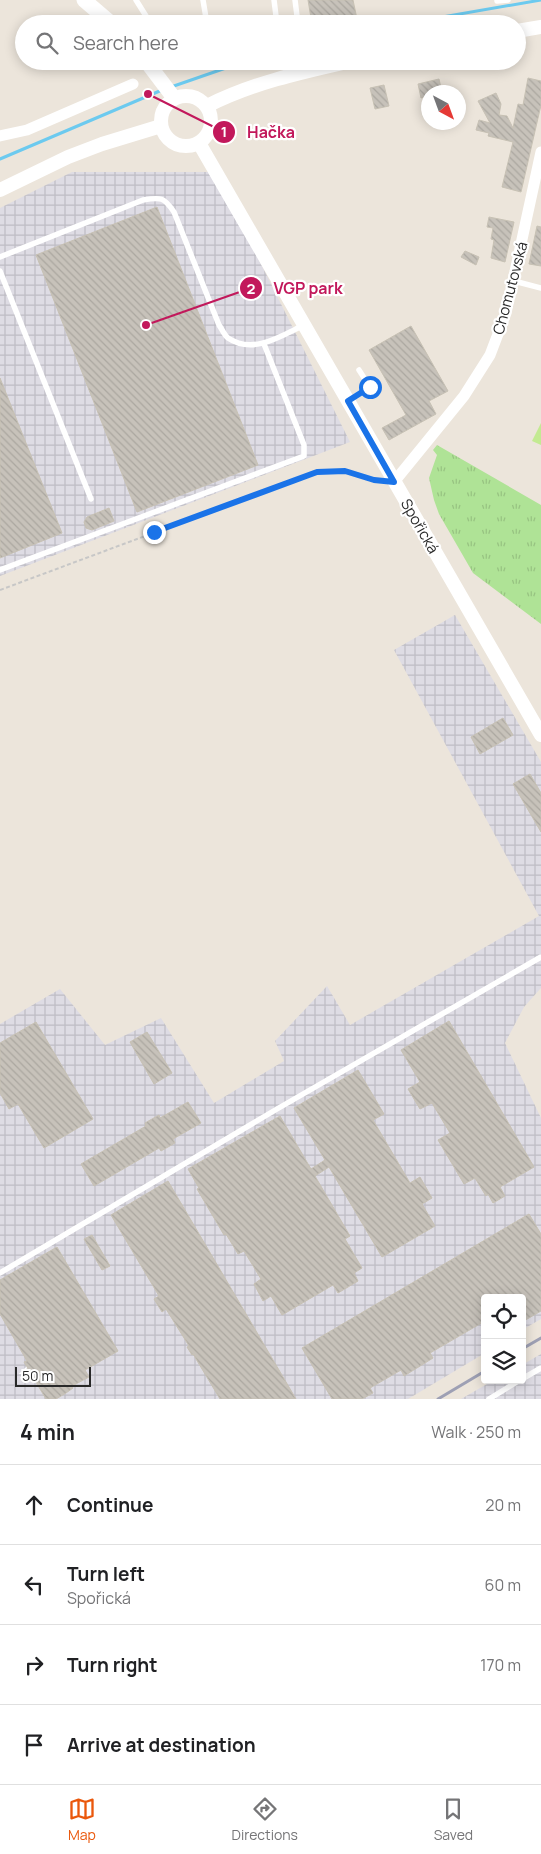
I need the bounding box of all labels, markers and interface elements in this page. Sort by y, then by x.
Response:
search box [15,15,526,70]
icon: search [33,29,61,57]
text: Search here [73,30,179,56]
north arrow [421,85,466,130]
callout: Hačka [212,117,305,148]
text: 1 [221,121,227,142]
text: Hačka [247,121,295,143]
street label: Chomutovská [488,239,532,337]
callout: VGP park [238,273,352,304]
text: VGP park [273,277,343,299]
text: 2 [247,278,256,299]
route start [359,376,382,399]
street label: Spořická [396,495,444,557]
route end [143,521,166,544]
map controls [481,1294,526,1384]
button: locate [481,1294,526,1339]
button: layers [481,1339,526,1384]
scale bar [15,1364,91,1387]
text: 50 m [22,1366,53,1385]
text: 4 min [20,1418,75,1446]
text: Walk · 250 m [431,1421,521,1443]
icon: ahead [20,1491,48,1519]
text: Continue [67,1492,153,1518]
text: 20 m [485,1494,521,1516]
text: Turn left [67,1561,145,1587]
icon: left [20,1571,48,1599]
text: 60 m [485,1574,521,1596]
text: Spořická [67,1587,131,1609]
icon: right [20,1651,48,1679]
text: Turn right [67,1652,157,1678]
text: 170 m [480,1654,521,1676]
icon: arrive [20,1731,48,1759]
text: Arrive at destination [67,1732,256,1758]
tab: Map [68,1795,96,1844]
tab: Directions [232,1795,298,1844]
tab: Saved [434,1795,473,1844]

